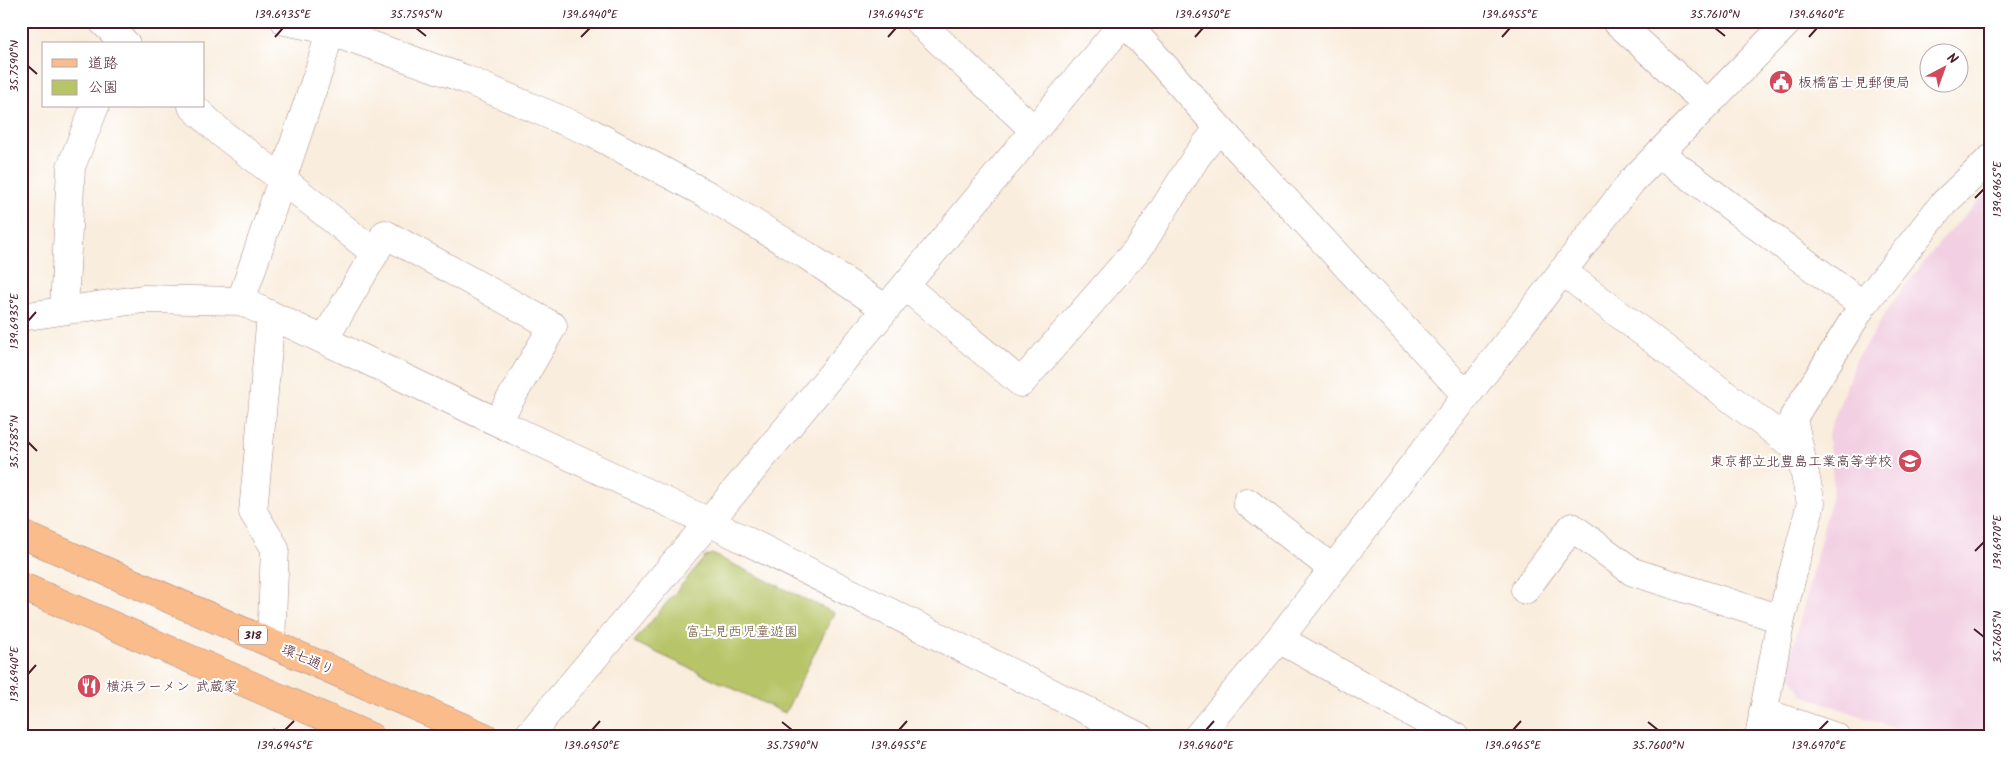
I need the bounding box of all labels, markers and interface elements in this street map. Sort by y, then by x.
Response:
text: 139.6935°E [255,5,312,24]
text: 35.7595°N [390,5,442,24]
text: 139.6940°E [562,5,619,24]
text: 139.6945°E [868,5,925,24]
text: 139.6950°E [1175,5,1232,24]
text: 139.6955°E [1482,5,1539,24]
text: 35.7610°N [1690,5,1740,24]
text: 139.6960°E [1789,5,1846,24]
text: 35.7590°N [5,40,24,92]
legend [42,42,205,108]
north arrow [1918,42,1968,92]
text: N [1941,48,1963,70]
text: 道路 [88,52,118,76]
public building icon: 板橋富士見郵便局 [1768,69,1794,95]
place label: 板橋富士見郵便局 [1798,72,1910,94]
text: 公園 [88,76,118,100]
text: 139.6965°E [1988,160,2007,217]
text: 139.6935°E [5,292,24,349]
text: 35.7585°N [5,415,24,469]
school or university icon: 東京都立北豊島工業高等学校 [1897,448,1923,474]
place label: 東京都立北豊島工業高等学校 [1710,451,1892,473]
text: 139.6970°E [1988,514,2007,569]
text: 35.7605°N [1988,611,2007,663]
park label: 富士見西児童遊園 [686,621,798,643]
road number: 318 [239,626,267,644]
street label: 環七通り [278,638,338,681]
text: 139.6940°E [5,645,24,702]
restaurant icon: 横浜ラーメン 武蔵家 [76,673,102,699]
place label: 横浜ラーメン 武蔵家 [106,676,238,698]
text: 139.6945°E [257,736,314,755]
text: 139.6950°E [564,736,621,755]
text: 35.7590°N [766,736,818,755]
text: 139.6955°E [871,736,928,755]
text: 139.6960°E [1178,736,1235,755]
text: 139.6965°E [1485,736,1542,755]
text: 35.7600°N [1632,736,1684,755]
text: 139.6970°E [1792,736,1847,755]

